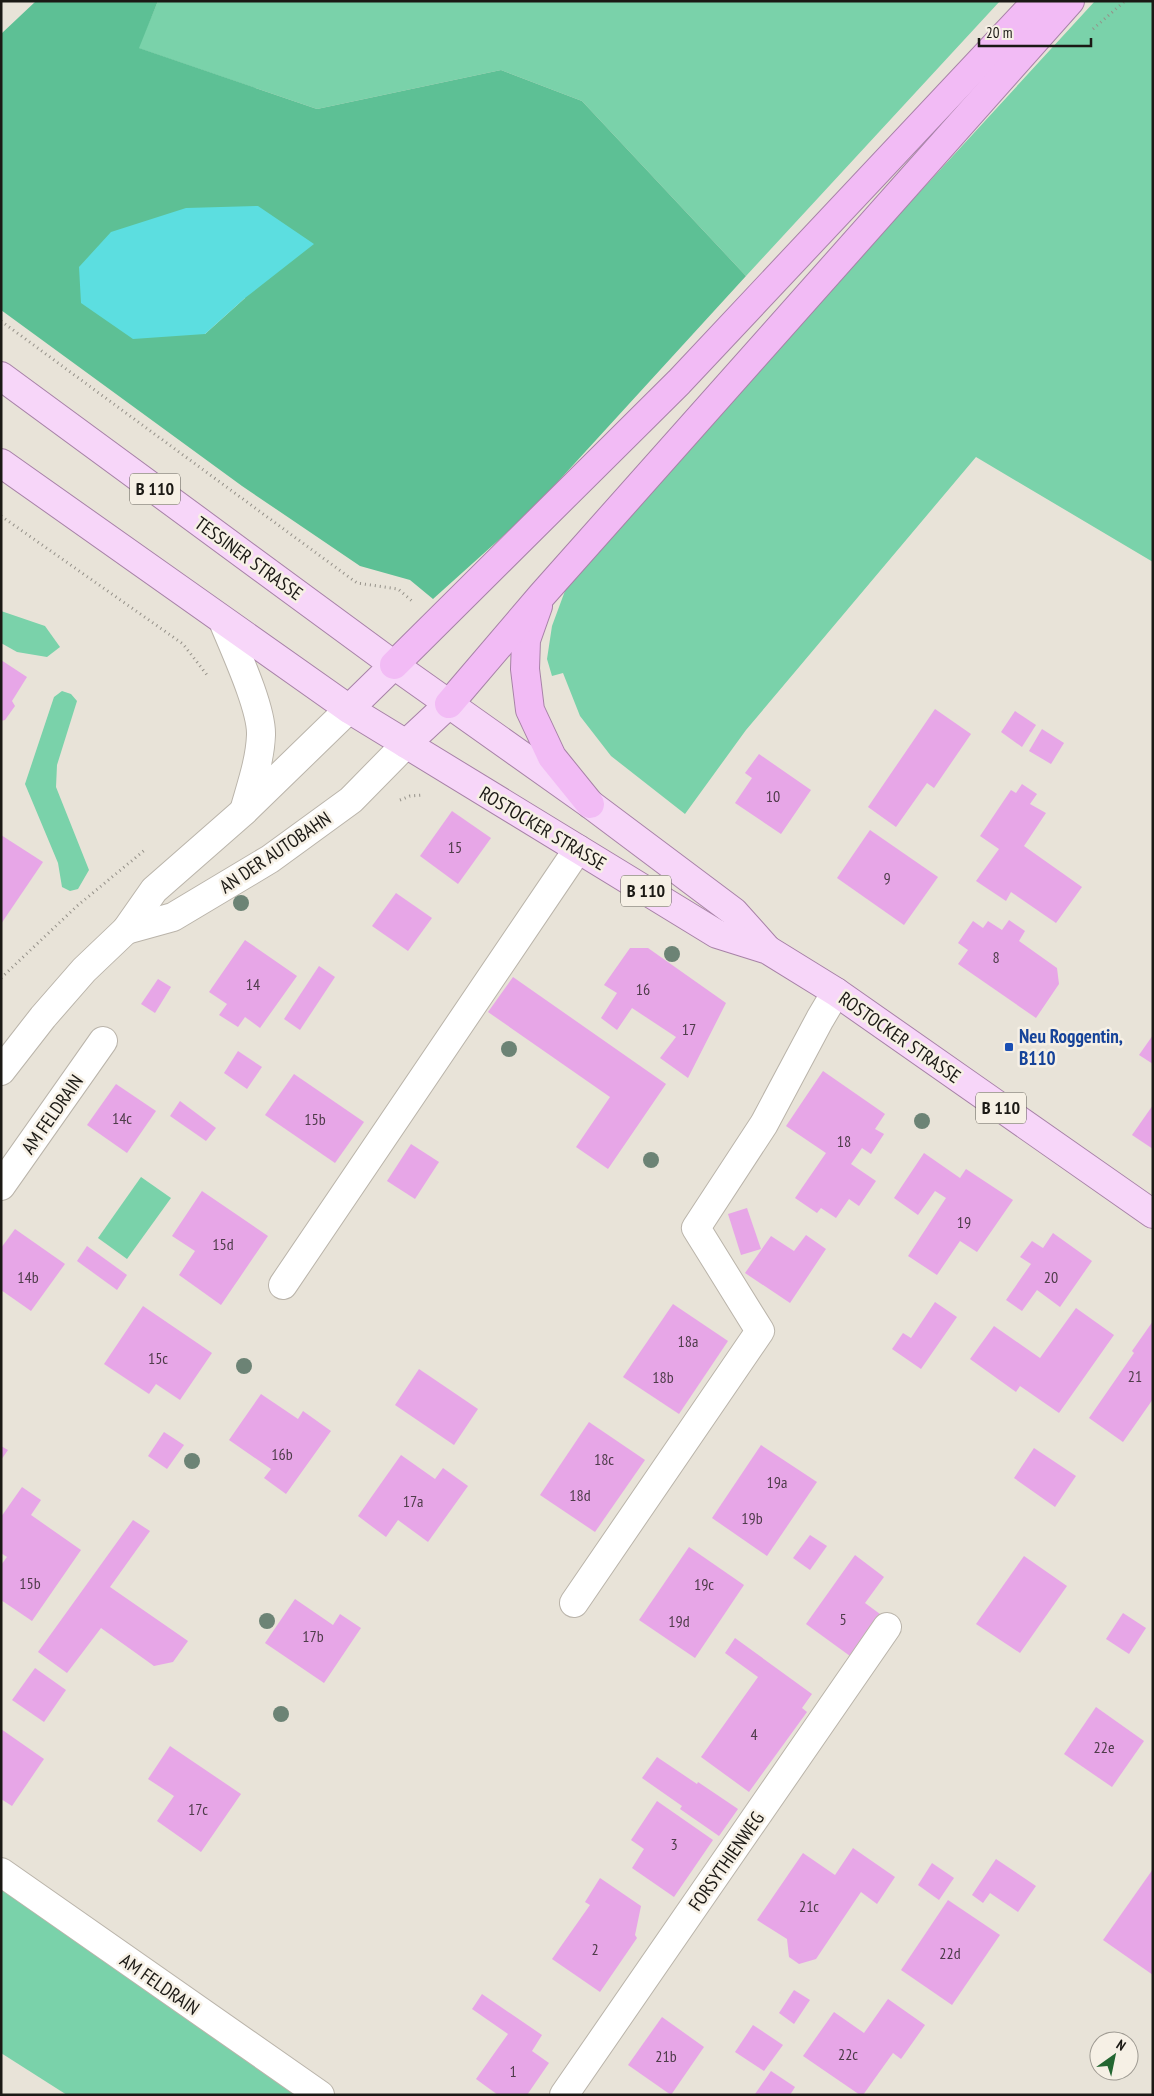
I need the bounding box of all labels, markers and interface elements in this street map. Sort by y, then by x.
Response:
scale bar [979,15,1092,47]
text: 20 m [986,23,1012,42]
road number: B 110 [130,474,180,504]
street label: TESSINER STRASSE [190,511,308,605]
street label: ROSTOCKER STRASSE [475,781,611,875]
house number: 10 [766,786,780,806]
street label: AN DER AUTOBAHN [215,806,335,898]
house number: 15 [448,837,462,857]
house number: 9 [883,868,891,888]
road number: B 110 [621,876,671,906]
house number: 8 [992,947,1000,967]
house number: 14 [246,974,260,994]
house number: 16 [636,979,650,999]
street label: ROSTOCKER STRASSE [834,986,966,1088]
house number: 17 [682,1019,696,1039]
place label: Neu Roggentin, B110 [1019,1024,1123,1070]
marker: Neu Roggentin, B110 [1003,1041,1015,1053]
street label: AM FELDRAIN [16,1070,88,1158]
road number: B 110 [976,1092,1026,1124]
house number: 14c [112,1108,132,1128]
house number: 15b [304,1109,326,1129]
house number: 18 [837,1131,851,1151]
house number: 19 [957,1212,971,1232]
house number: 15d [212,1234,234,1254]
house number: 14b [17,1267,39,1287]
house number: 20 [1044,1267,1058,1287]
house number: 18a [678,1331,698,1351]
house number: 15c [148,1348,168,1368]
house number: 21 [1128,1366,1142,1386]
house number: 18b [652,1367,674,1387]
house number: 16b [271,1444,293,1464]
house number: 18c [594,1449,614,1469]
house number: 19a [767,1472,787,1492]
house number: 18d [569,1485,591,1505]
house number: 17a [403,1491,423,1511]
house number: 19b [741,1508,763,1528]
house number: 15b [19,1573,41,1593]
house number: 19c [694,1574,714,1594]
house number: 5 [839,1609,847,1629]
house number: 19d [668,1611,690,1631]
house number: 17b [302,1626,324,1646]
house number: 4 [750,1724,758,1744]
house number: 22e [1093,1737,1115,1757]
house number: 17c [188,1799,208,1819]
street label: FORSYTHIENWEG [683,1807,769,1915]
house number: 3 [670,1834,678,1854]
house number: 21c [799,1896,819,1916]
house number: 2 [591,1939,599,1959]
house number: 22d [939,1943,961,1963]
street label: AM FELDRAIN [116,1948,204,2020]
north arrow [1089,2031,1139,2081]
text: N [1113,2035,1129,2055]
house number: 22c [838,2044,858,2064]
house number: 21b [655,2046,677,2066]
house number: 1 [509,2061,517,2081]

